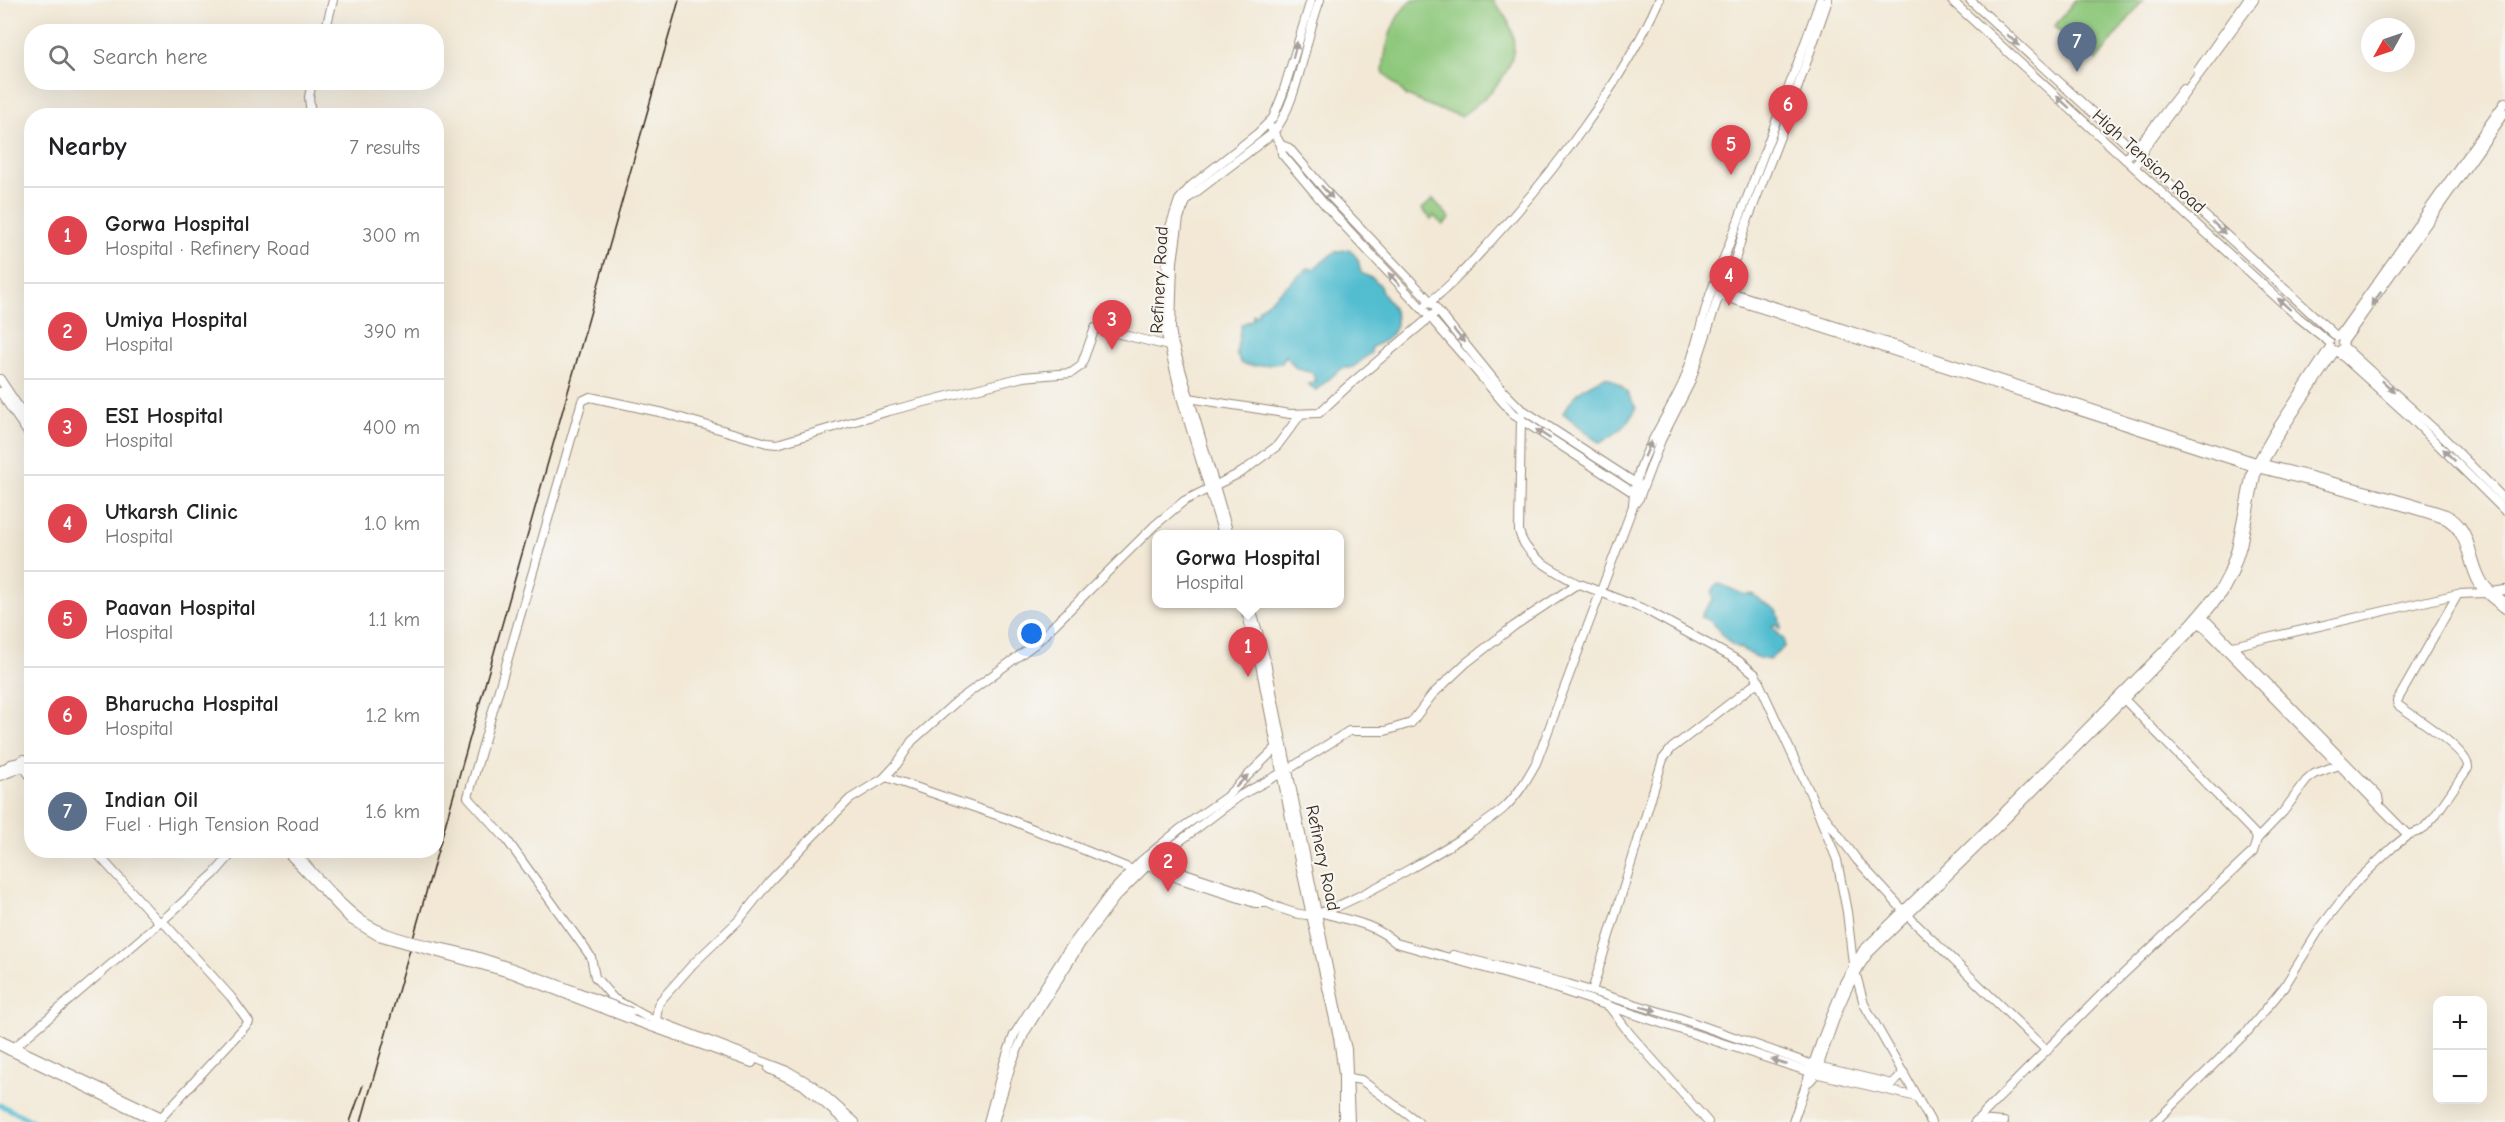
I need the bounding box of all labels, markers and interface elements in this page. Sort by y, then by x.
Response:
north arrow [2361,18,2415,72]
pin: 7 [2058,22,2096,72]
search box [24,24,444,90]
one-way arrow [2006,33,2021,47]
icon: search [45,41,78,74]
one-way arrow [1291,41,1300,59]
text: Search here [93,44,208,70]
pin: 6 [1768,86,1808,135]
one-way arrow [2055,95,2070,109]
street label: High Tension Road [2088,105,2210,218]
pin: 5 [1712,126,1750,175]
text: Nearby [48,132,127,162]
text: 7 results [349,136,420,159]
one-way arrow [1320,185,1334,200]
text: Gorwa Hospital [105,211,250,237]
one-way arrow [2212,221,2226,235]
text: 1 [64,224,71,247]
text: 300 m [362,224,420,247]
street label: Refinery Road [1146,226,1173,334]
text: Hospital · Refinery Road [105,237,310,260]
pin: 4 [1710,256,1748,306]
one-way arrow [1387,271,1401,286]
one-way arrow [2370,291,2382,307]
one-way arrow [2278,298,2292,312]
pin: 3 [1092,300,1132,350]
text: Umiya Hospital [105,307,248,333]
text: 2 [63,320,72,343]
text: 390 m [364,320,420,343]
one-way arrow [1452,328,1465,343]
text: Hospital [105,333,173,356]
one-way arrow [2380,379,2395,392]
text: ESI Hospital [105,403,223,429]
text: 3 [63,416,72,439]
text: 400 m [363,416,420,439]
text: Hospital [105,429,173,452]
one-way arrow [1535,429,1551,440]
one-way arrow [1643,440,1653,458]
one-way arrow [2441,448,2456,462]
text: Utkarsh Clinic [105,499,238,525]
text: 4 [63,512,72,535]
text: 1.0 km [364,512,420,535]
text: Hospital [105,525,173,548]
popup [1152,530,1344,608]
text: Gorwa Hospital [1176,545,1320,571]
text: Hospital [1176,571,1244,594]
text: Paavan Hospital [105,595,256,621]
text: 5 [62,608,73,631]
text: 1.1 km [368,608,420,631]
your location [1017,619,1046,648]
text: Hospital [105,621,173,644]
pin: 1 [1228,628,1268,677]
text: Bharucha Hospital [105,691,279,717]
text: 6 [62,704,73,727]
text: 1.2 km [366,704,420,727]
text: Hospital [105,717,173,740]
one-way arrow [1235,774,1249,788]
text: Indian Oil [105,787,198,813]
text: 7 [63,800,72,823]
text: 1.6 km [365,800,420,823]
street label: Refinery Road [1301,803,1344,913]
text: Fuel · High Tension Road [105,813,319,836]
pin: 2 [1148,842,1188,892]
map controls [2433,996,2487,1104]
button: + [2433,996,2487,1050]
one-way arrow [1640,1005,1658,1014]
button: − [2433,1050,2487,1104]
one-way arrow [1770,1057,1788,1066]

